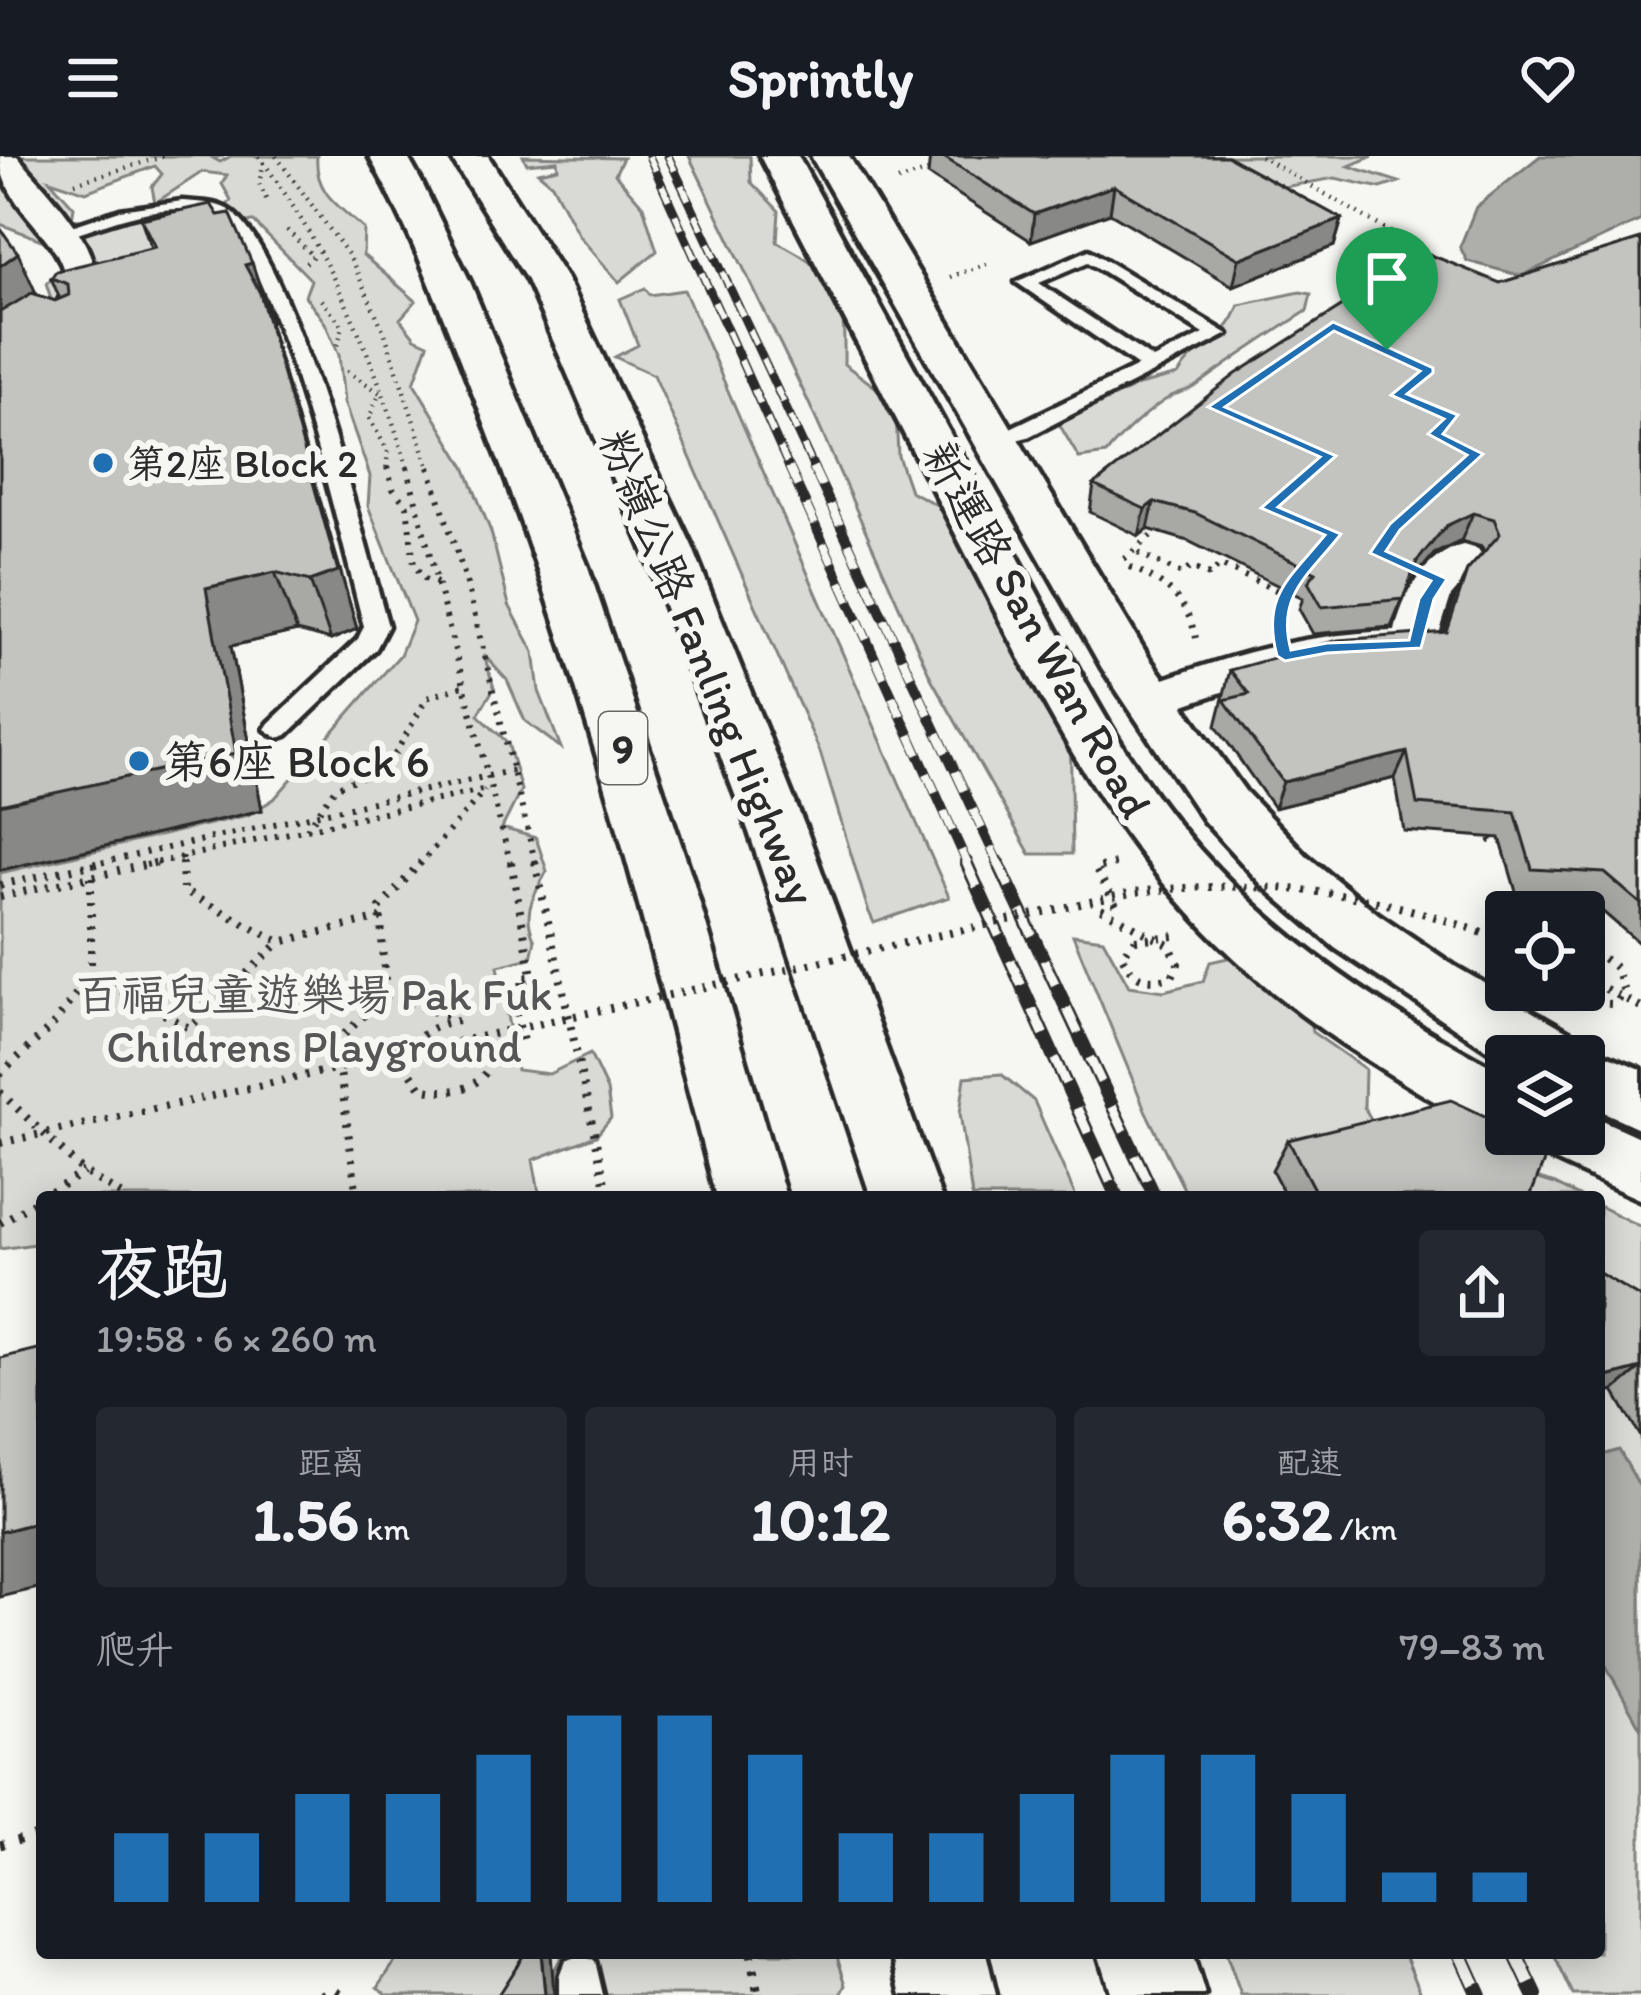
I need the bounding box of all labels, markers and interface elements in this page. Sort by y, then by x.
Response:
icon: menu [60,45,126,111]
icon: heart [1515,45,1581,111]
text: Sprintly [728,46,913,111]
pin [1336,227,1438,350]
icon: arrive [1354,245,1420,311]
street label: 粉嶺公路 Fanling Highway [589,421,829,913]
street label: 新運路 San Wan Road [912,431,1164,827]
place label: 第2座 Block 2 [127,440,358,487]
marker: 第2座 Block 2 [90,450,116,476]
road number: 9 [599,712,647,784]
place label: 第6座 Block 6 [163,734,429,788]
marker: 第6座 Block 6 [126,748,152,774]
map controls [1485,891,1605,1155]
button: locate [1485,891,1605,1011]
park label: 百福兒童遊樂場 Pak Fuk Childrens Playground [75,967,553,1073]
button: layers [1485,1035,1605,1155]
text: 夜跑 [96,1230,228,1310]
button: share [1419,1230,1545,1356]
text: 19:58 · 6 × 260 m [96,1315,377,1362]
text: 距离 [299,1443,365,1482]
text: 用时 [788,1443,854,1482]
text: 配速 [1277,1443,1343,1482]
text: 1.56 [253,1483,359,1555]
text: 10:12 [751,1483,890,1555]
text: 6:32 [1222,1483,1332,1555]
text: km [359,1509,410,1548]
text: /km [1332,1509,1397,1548]
text: 79–83 m [1399,1623,1545,1670]
text: 爬升 [96,1626,174,1673]

